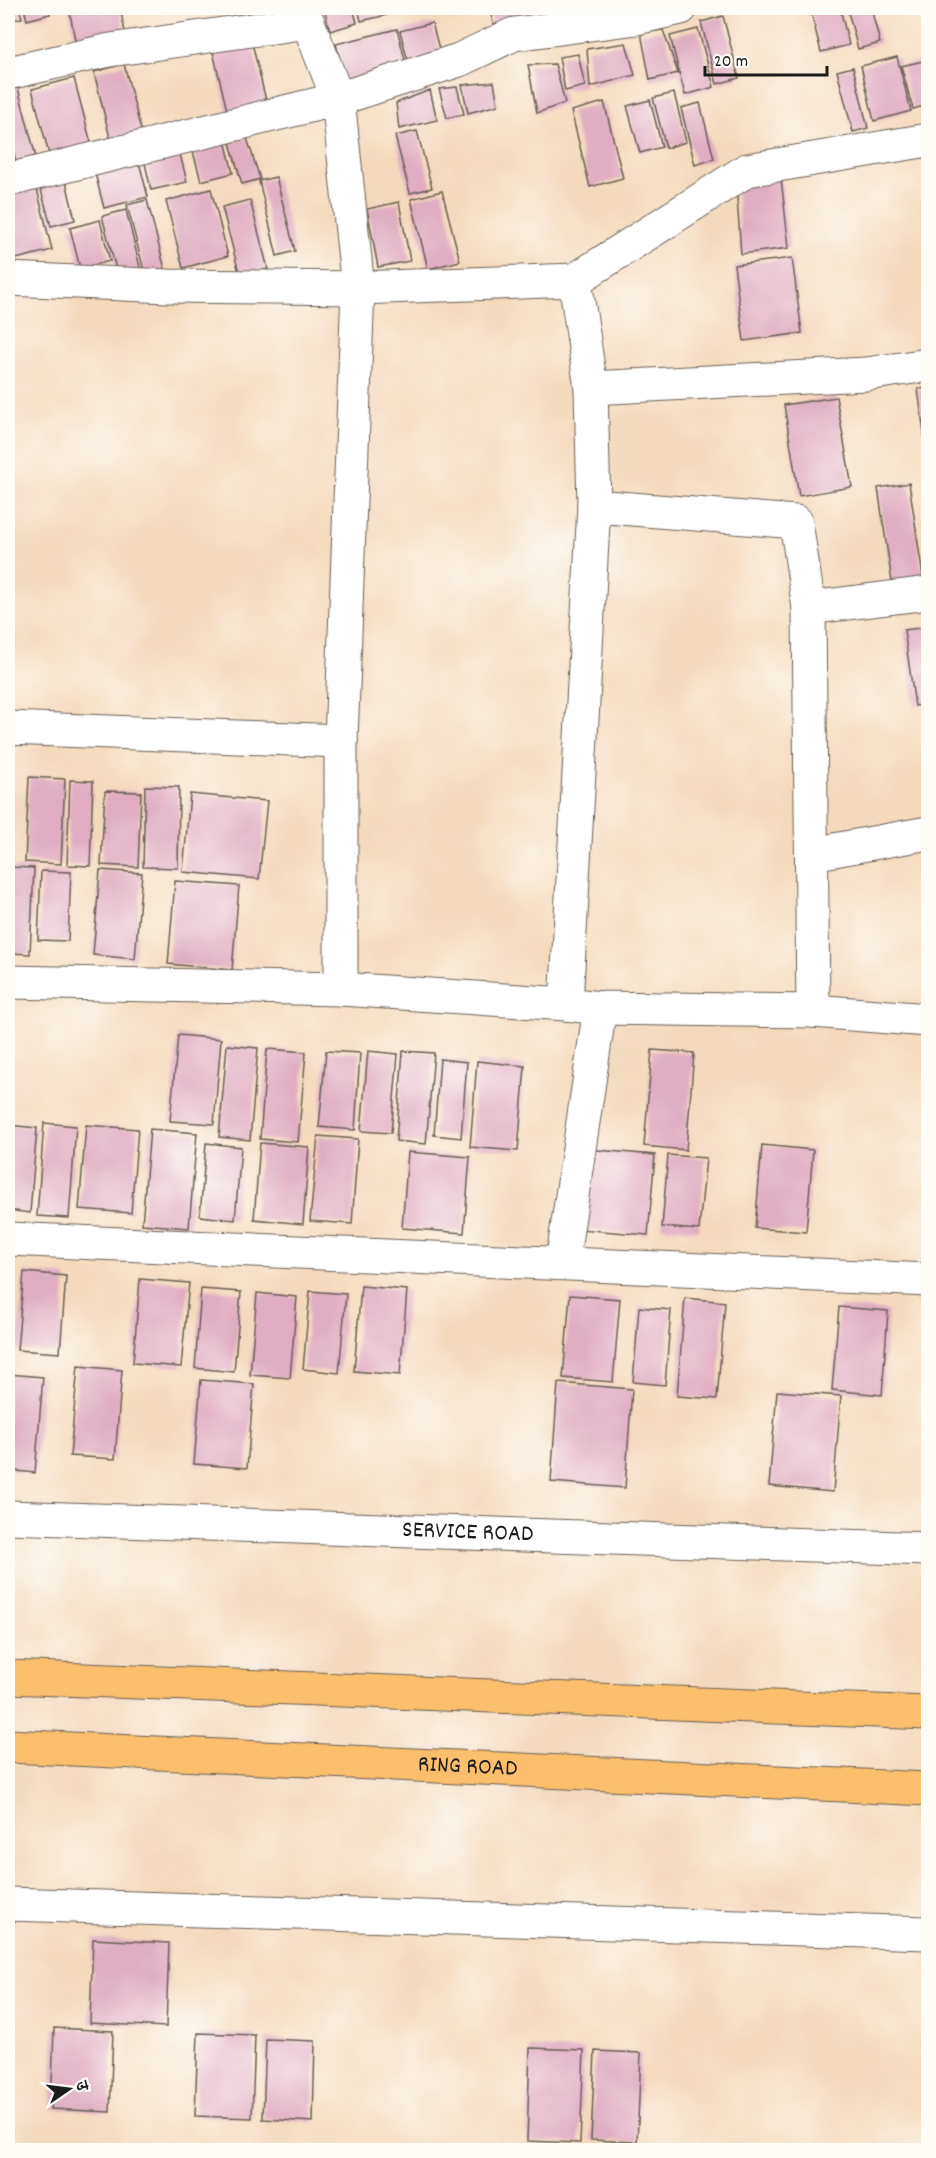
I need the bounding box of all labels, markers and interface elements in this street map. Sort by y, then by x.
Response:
scale bar [705,39,826,77]
text: 20 m [714,50,748,75]
street label: SERVICE ROAD [401,1514,534,1552]
street label: RING ROAD [417,1748,518,1787]
north arrow [39,2059,99,2119]
text: उ [69,2078,94,2094]

